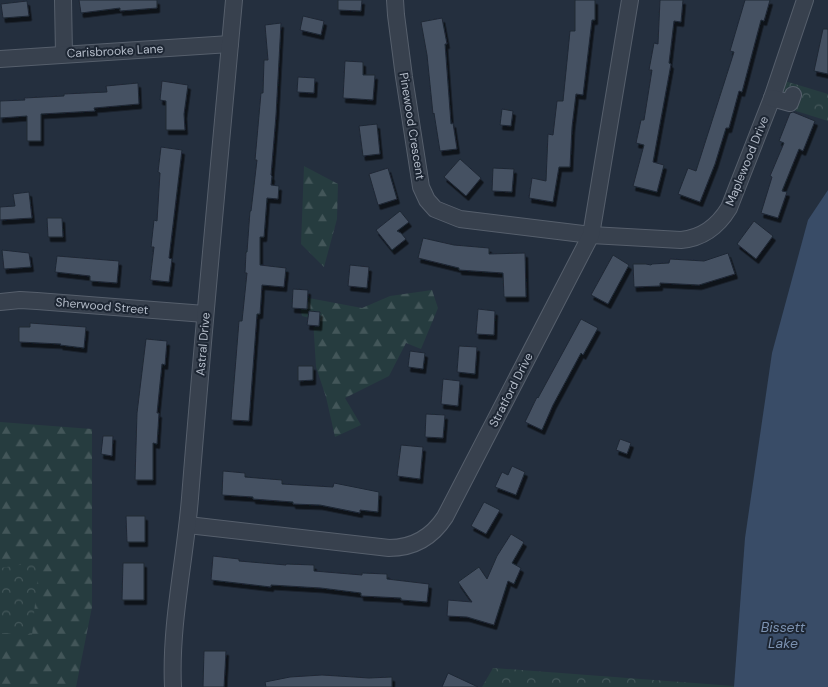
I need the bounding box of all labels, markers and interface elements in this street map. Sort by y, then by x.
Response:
street label: Carisbrooke Lane [66,40,164,62]
street label: Pinewood Crescent [396,71,428,181]
street label: Maplewood Drive [722,113,772,208]
street label: Sherwood Street [55,294,149,318]
street label: Astral Drive [192,311,214,376]
street label: Stratford Drive [485,350,537,430]
water label: Bissett Lake [761,618,806,652]

